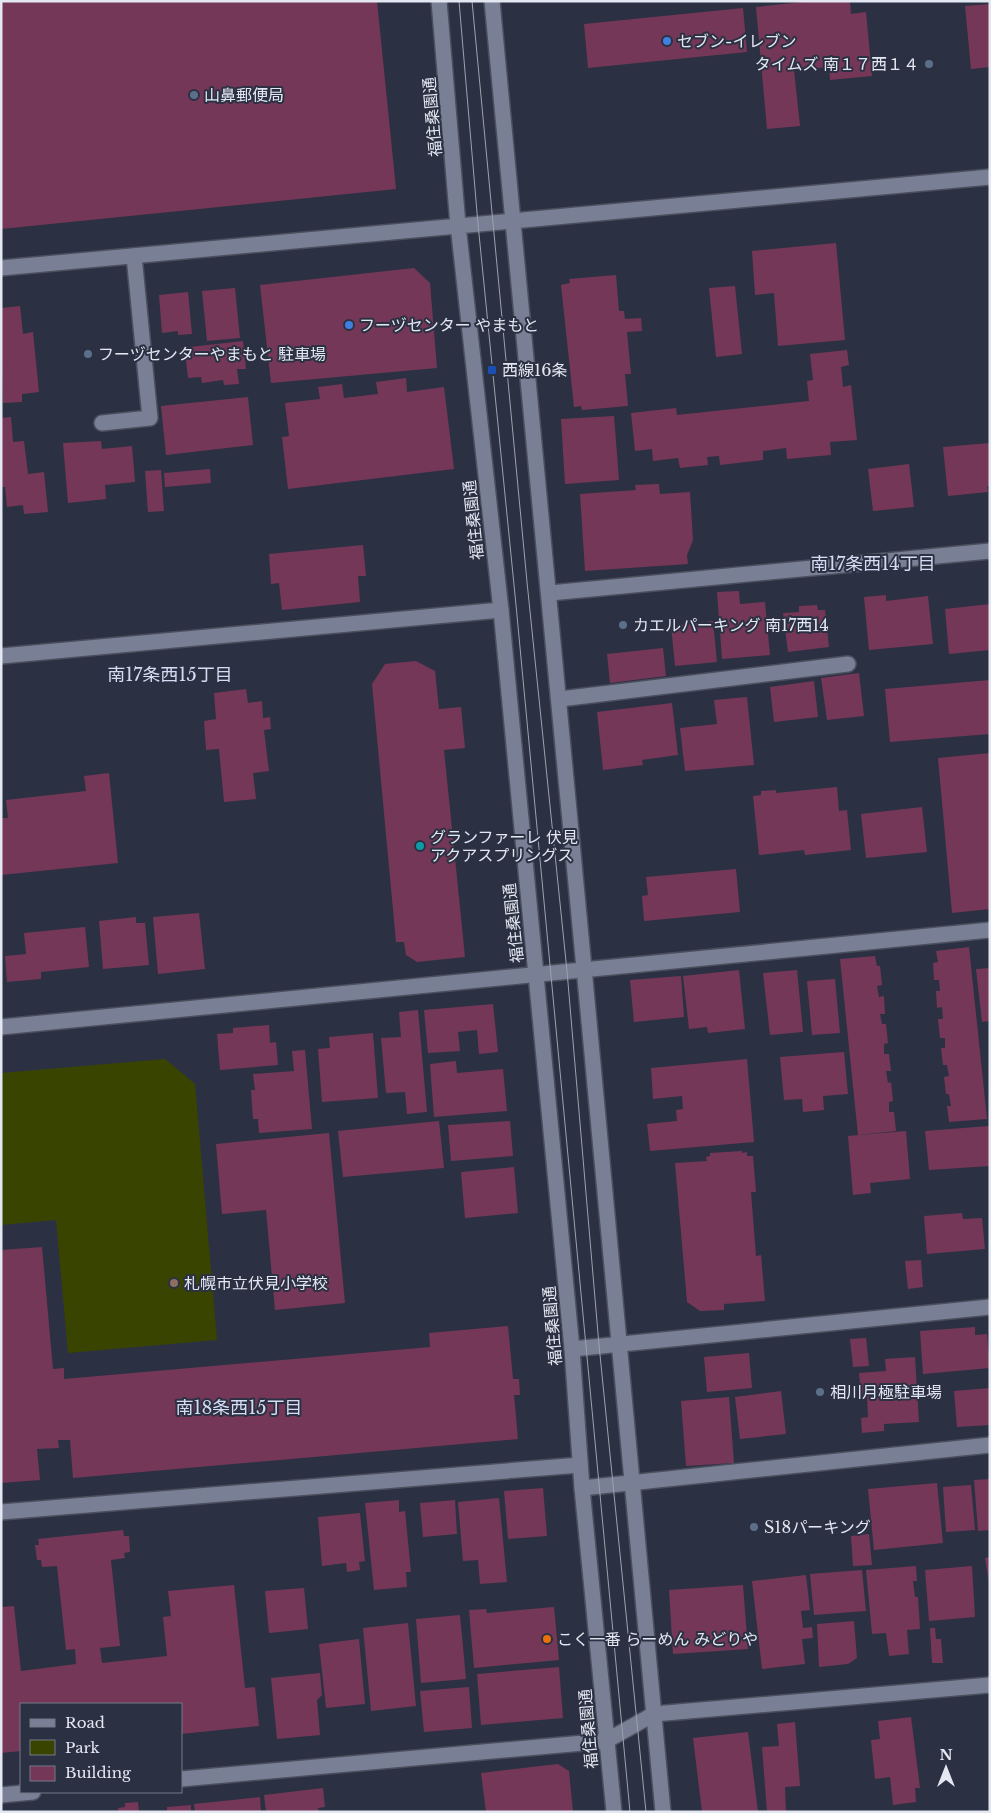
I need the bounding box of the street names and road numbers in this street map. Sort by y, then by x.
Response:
street label: 福住桑園通 [419,76,445,158]
street label: 福住桑園通 [459,479,487,561]
street label: 福住桑園通 [499,882,527,964]
street label: 福住桑園通 [539,1285,565,1367]
street label: 福住桑園通 [575,1688,601,1770]

